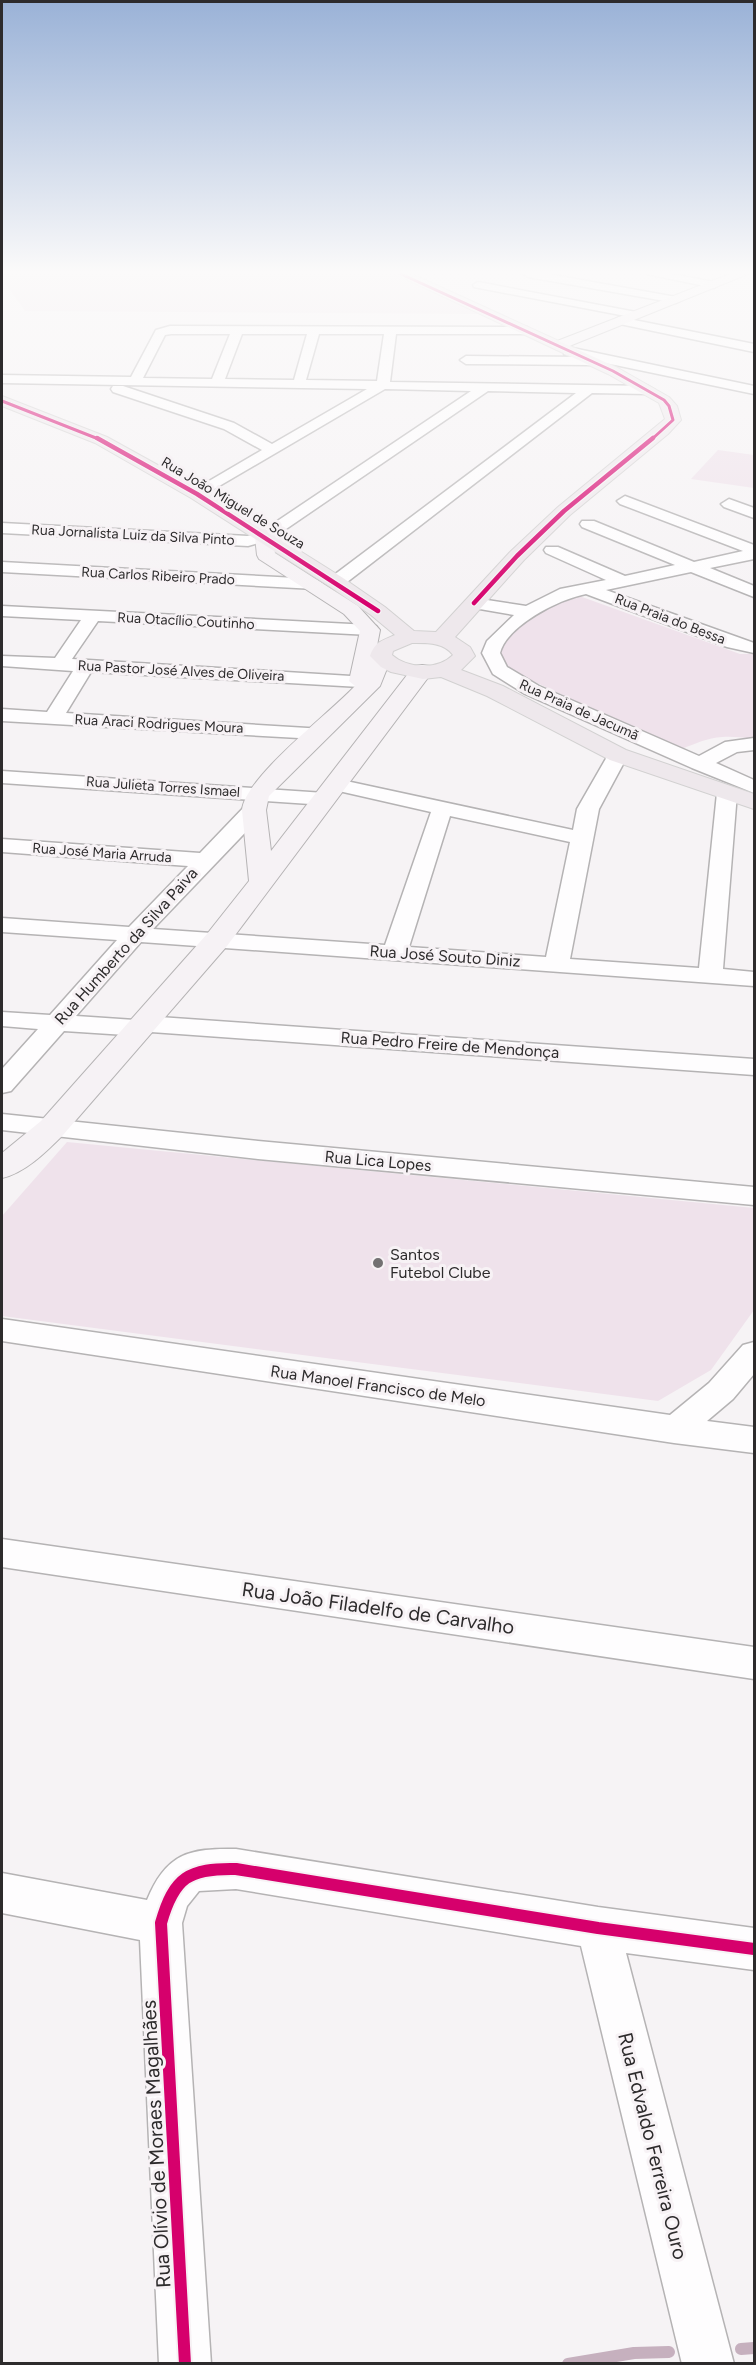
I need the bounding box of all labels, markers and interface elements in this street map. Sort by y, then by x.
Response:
street label: Rua João Miguel de Souza [158,453,308,553]
street label: Rua Jornalista Luiz da Silva Pinto [31,521,235,549]
street label: Rua Carlos Ribeiro Prado [81,563,235,589]
street label: Rua Praia do Bessa [612,590,728,648]
street label: Rua Otacílio Coutinho [117,609,255,633]
street label: Rua Pastor José Alves de Oliveira [77,657,285,685]
street label: Rua Praia de Jacumã [517,676,641,744]
street label: Rua Araci Rodrigues Moura [74,711,244,737]
street label: Rua Julieta Torres Ismael [85,773,241,801]
street label: Rua José Maria Arruda [32,840,172,866]
street label: Rua Humberto da Silva Paiva [51,864,201,1028]
street label: Rua José Souto Diniz [369,941,521,971]
street label: Rua Pedro Freire de Mendonça [340,1028,560,1062]
street label: Rua Lica Lopes [324,1147,432,1175]
place label: Santos Futebol Clube [390,1245,491,1282]
marker: Santos Futebol Clube [371,1256,385,1270]
street label: Rua Manoel Francisco de Melo [269,1361,487,1411]
street label: Rua João Filadelfo de Carvalho [240,1577,516,1639]
street label: Rua Olívio de Moraes Magalhães [136,1999,176,2289]
street label: Rua Edvaldo Ferreira Ouro [613,2030,693,2262]

